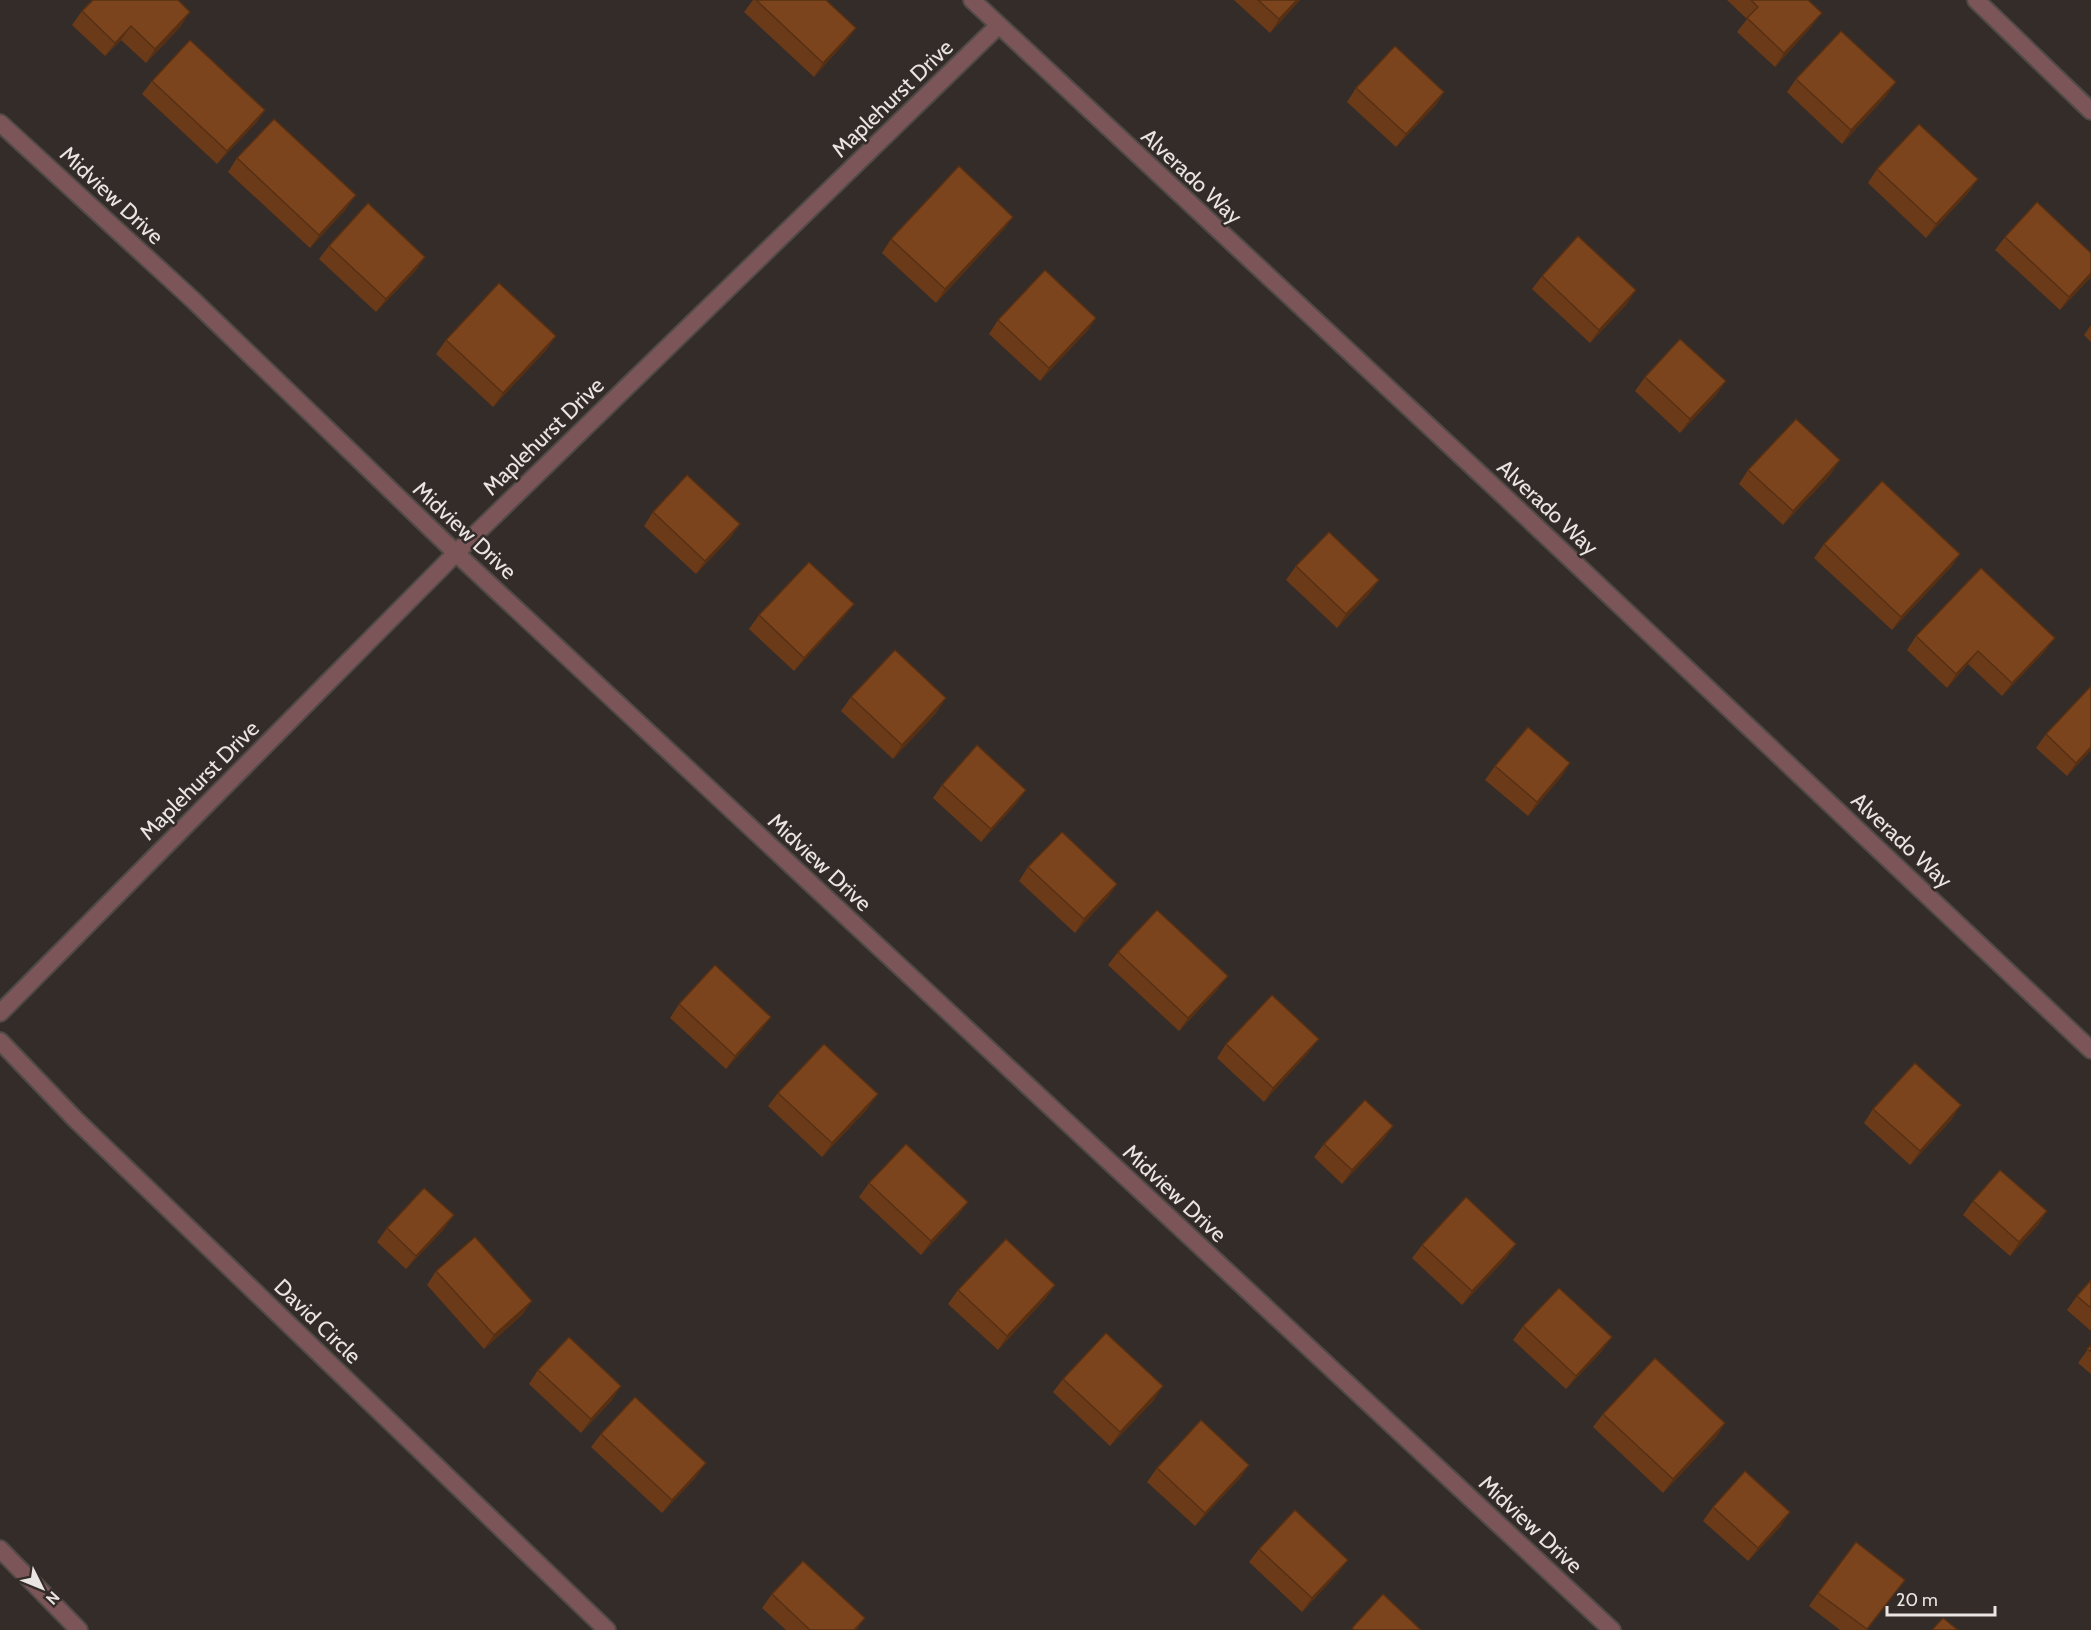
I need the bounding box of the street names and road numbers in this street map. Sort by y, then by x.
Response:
street label: Maplehurst Drive [826,34,959,163]
street label: Alverado Way [1136,123,1248,230]
street label: Midview Drive [54,141,169,250]
street label: Maplehurst Drive [477,372,610,501]
street label: Alverado Way [1492,454,1604,561]
street label: Midview Drive [407,476,522,585]
street label: Maplehurst Drive [134,715,265,846]
street label: Alverado Way [1846,787,1958,894]
street label: Midview Drive [762,808,877,917]
street label: Midview Drive [1117,1139,1232,1248]
street label: David Circle [269,1273,367,1369]
street label: Midview Drive [1473,1470,1588,1579]

